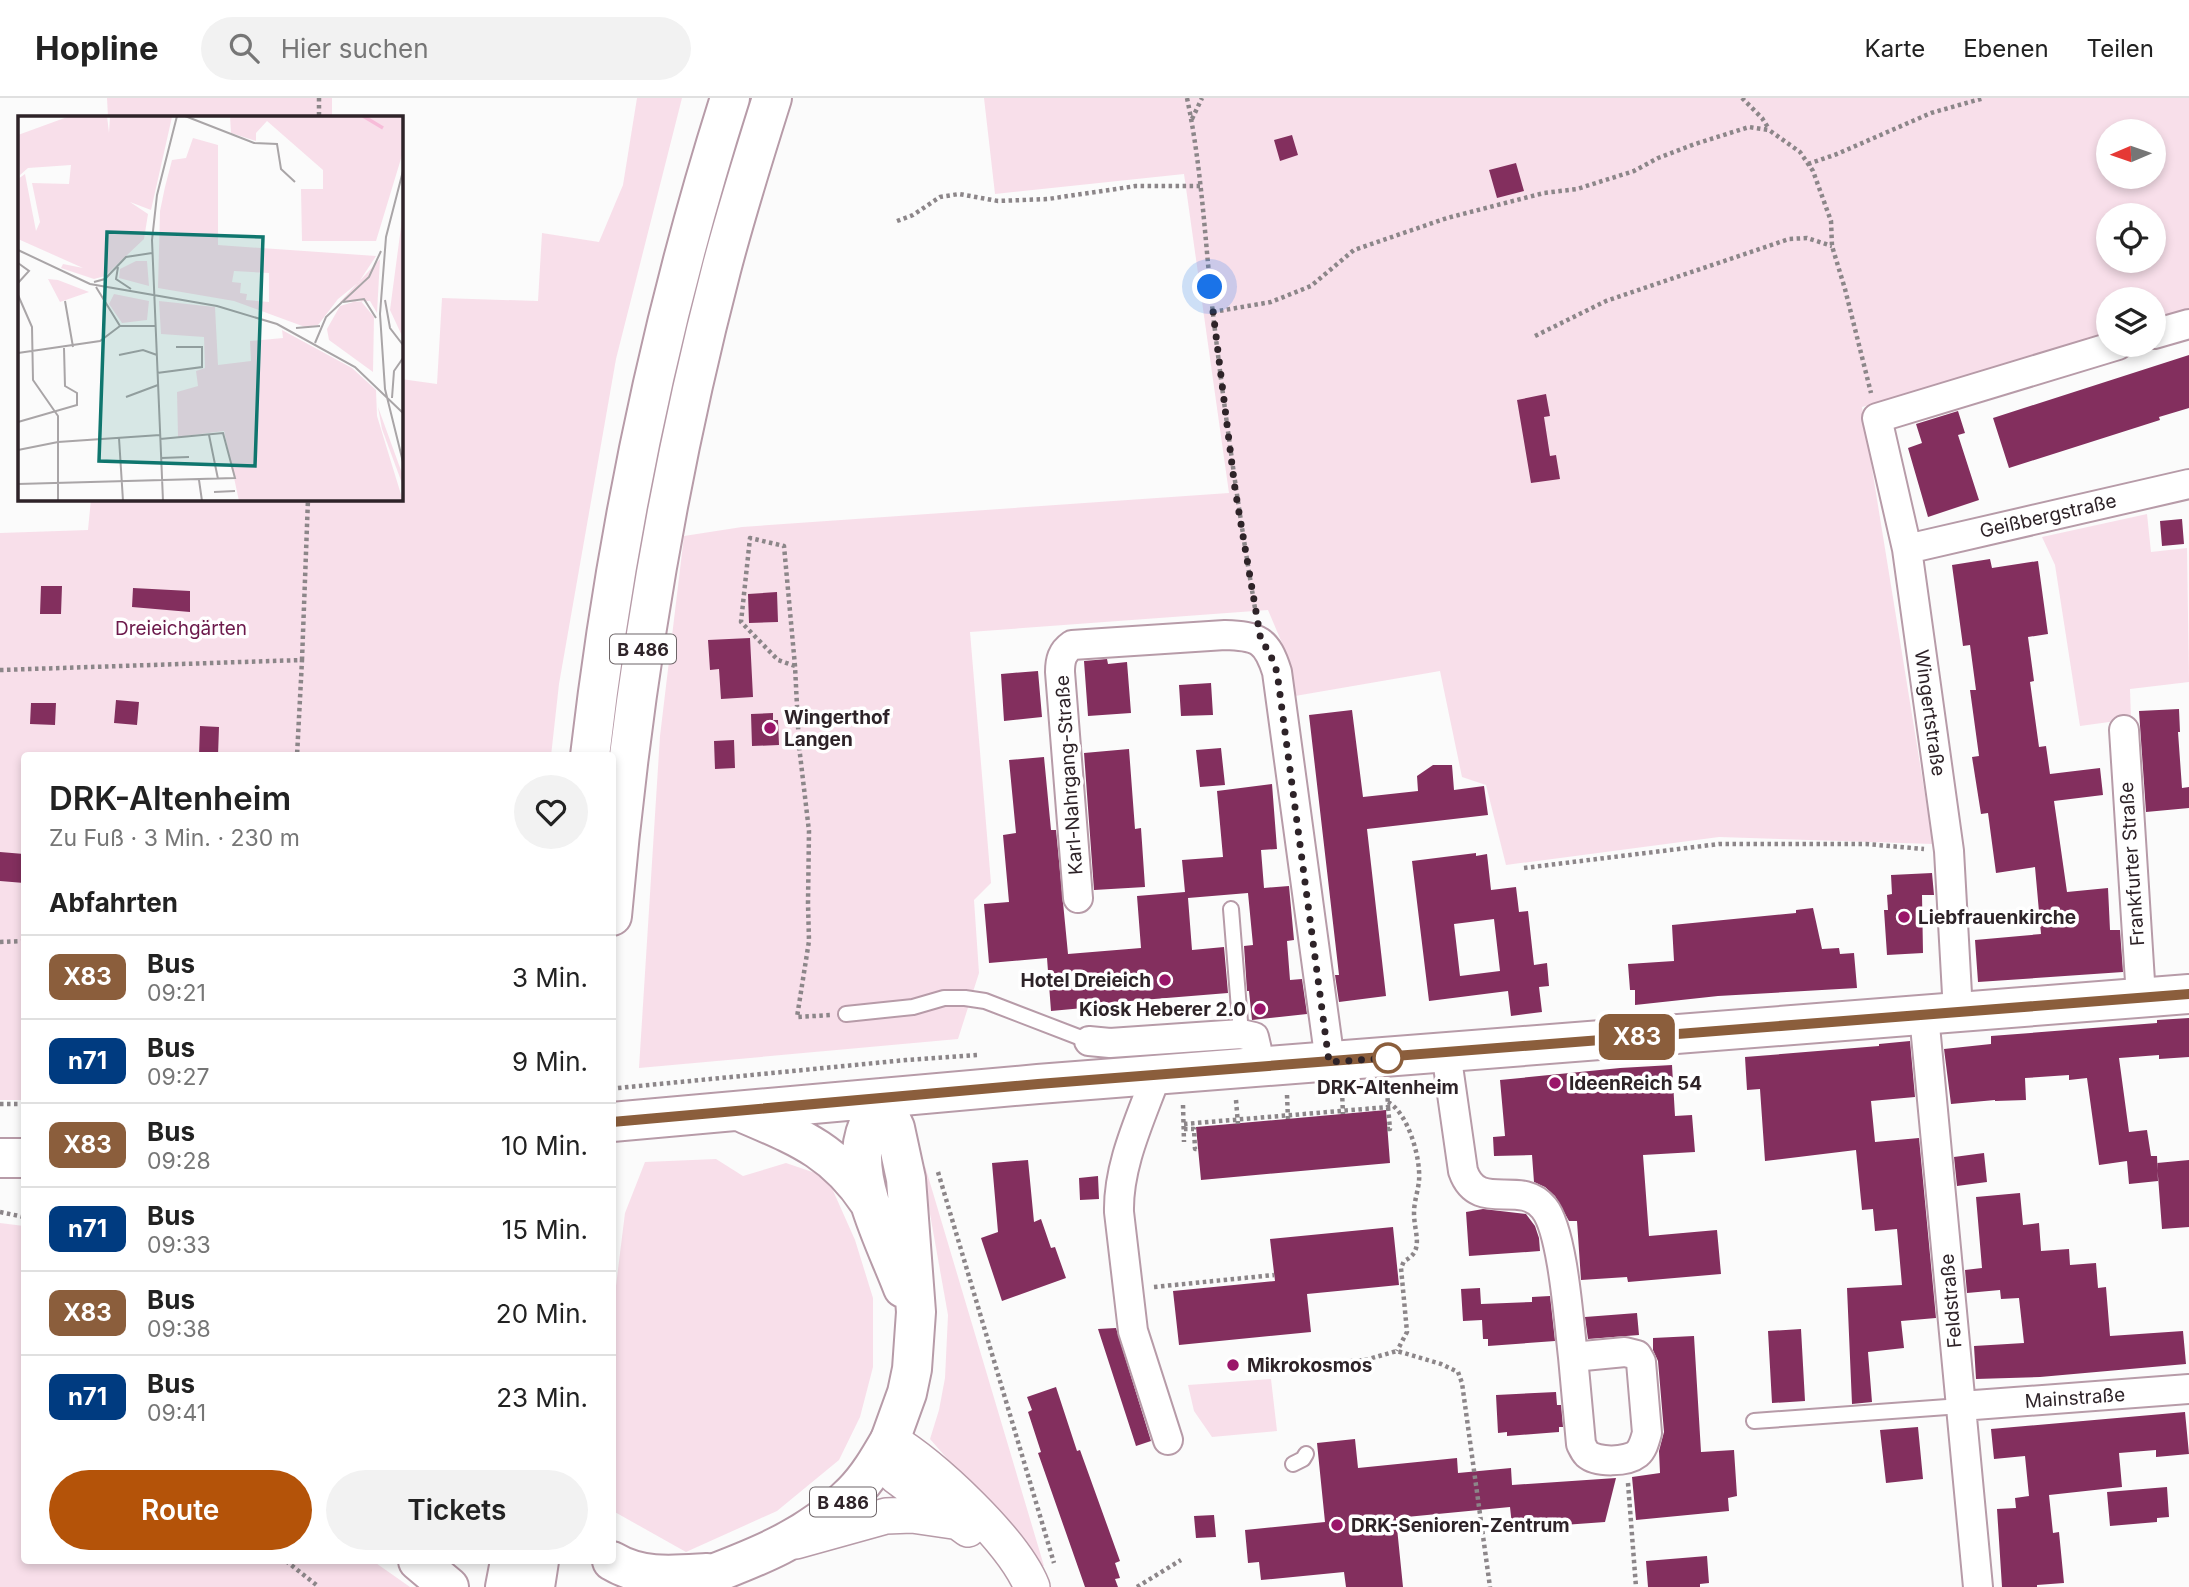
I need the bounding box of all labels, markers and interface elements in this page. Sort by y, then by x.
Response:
search box [201,17,691,80]
text: Hopline [35,28,159,68]
icon: search [225,29,263,67]
text: Hier suchen [281,33,429,64]
text: Karte [1865,34,1925,63]
text: Ebenen [1963,34,2049,63]
text: Teilen [2087,34,2154,63]
inset map [18,116,402,500]
north arrow [2096,119,2166,189]
map controls [2096,119,2166,357]
button: locate [2096,203,2166,273]
your location [1192,269,1227,304]
button: layers [2096,287,2166,357]
street label: Geißbergstraße [1977,489,2119,543]
park label: Dreieichgärten [115,617,247,640]
road number: B 486 [610,634,676,664]
street label: Wingertstraße [1910,648,1950,778]
street label: Karl-Nahrgang-Straße [1051,674,1087,876]
place label: Wingerthof Langen [784,706,891,751]
marker: Wingerthof Langen [762,720,778,736]
button: heart [514,775,588,849]
text: DRK-Altenheim [49,778,291,818]
street label: Frankfurter Straße [2115,781,2149,947]
text: Zu Fuß · 3 Min. · 230 m [49,824,300,852]
text: Abfahrten [49,887,178,918]
place label: Liebfrauenkirche [1918,906,2076,929]
marker: Liebfrauenkirche [1896,909,1912,925]
text: Bus [147,948,195,979]
text: X83 [63,962,112,991]
text: 3 Min. [512,962,588,993]
place label: Hotel Dreieich [1020,969,1151,992]
marker: Hotel Dreieich [1157,972,1173,988]
text: 09:21 [147,979,206,1007]
place label: Kiosk Heberer 2.0 [1079,998,1246,1021]
marker: Kiosk Heberer 2.0 [1252,1001,1268,1017]
line badge: X83 [1597,1014,1677,1060]
text: X83 [1613,1022,1661,1051]
text: Bus [147,1032,195,1063]
marker: DRK-Altenheim [1373,1043,1403,1073]
text: n71 [68,1046,107,1075]
text: 9 Min. [512,1046,588,1077]
text: 09:27 [147,1063,209,1091]
place label: IdeenReich 54 [1569,1072,1702,1095]
marker: IdeenReich 54 [1547,1075,1563,1091]
place label: DRK-Altenheim [1317,1076,1459,1099]
text: Bus [147,1116,195,1147]
text: X83 [63,1130,112,1159]
text: 10 Min. [501,1130,588,1161]
text: 09:28 [147,1147,211,1175]
text: Bus [147,1200,195,1231]
text: n71 [68,1214,107,1243]
text: 15 Min. [502,1214,588,1245]
text: 09:33 [147,1231,211,1259]
street label: Feldstraße [1935,1253,1967,1349]
text: Bus [147,1284,195,1315]
text: X83 [63,1298,112,1327]
text: 20 Min. [496,1298,588,1329]
text: 09:38 [147,1315,211,1343]
place label: Mikrokosmos [1247,1354,1372,1377]
marker: Mikrokosmos [1225,1357,1241,1373]
text: Bus [147,1368,195,1399]
text: n71 [68,1382,107,1411]
text: 23 Min. [496,1382,588,1413]
street label: Mainstraße [2024,1383,2126,1413]
text: 09:41 [147,1399,206,1427]
button: Route [49,1470,312,1550]
button: Tickets [326,1470,588,1550]
road number: B 486 [810,1488,876,1517]
place label: DRK-Senioren-Zentrum [1351,1514,1570,1537]
marker: DRK-Senioren-Zentrum [1329,1517,1345,1533]

